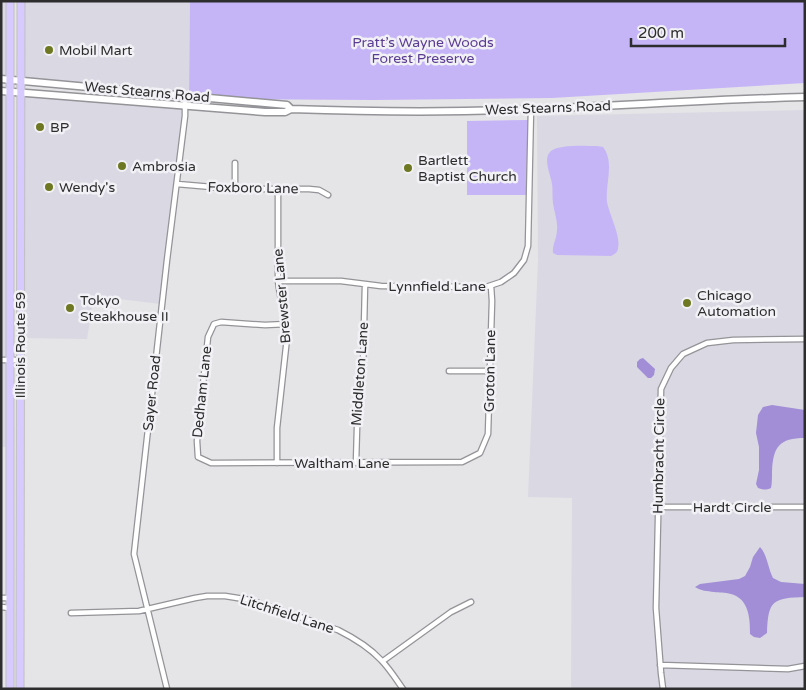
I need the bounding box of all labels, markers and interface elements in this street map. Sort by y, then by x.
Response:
scale bar [631,15,785,47]
text: 200 m [638,24,684,42]
park label: Pratt’s Wayne Woods Forest Preserve [352,34,494,67]
place label: Mobil Mart [59,42,133,59]
marker: Mobil Mart [43,44,55,56]
street label: West Stearns Road [84,78,210,106]
street label: West Stearns Road [485,97,611,119]
place label: BP [50,119,69,136]
marker: BP [34,121,46,133]
place label: Bartlett Baptist Church [418,152,517,185]
place label: Ambrosia [132,158,196,175]
marker: Ambrosia [116,160,128,172]
marker: Bartlett Baptist Church [402,162,414,174]
place label: Wendy's [59,179,115,196]
street label: Foxboro Lane [207,179,299,197]
marker: Wendy's [43,181,55,193]
street label: Brewster Lane [269,248,295,344]
street label: Lynnfield Lane [388,278,486,295]
place label: Chicago Automation [697,287,776,320]
street label: Illinois Route 59 [12,292,29,398]
place label: Tokyo Steakhouse II [80,292,169,325]
marker: Chicago Automation [681,297,693,309]
marker: Tokyo Steakhouse II [64,302,76,314]
street label: Middleton Lane [348,321,372,427]
street label: Groton Lane [481,330,499,412]
street label: Dedham Lane [189,345,215,439]
street label: Sayer Road [140,354,164,432]
street label: Humbracht Circle [649,398,669,514]
street label: Waltham Lane [294,455,390,472]
street label: Hardt Circle [693,499,771,516]
street label: Litchfield Lane [238,591,336,637]

